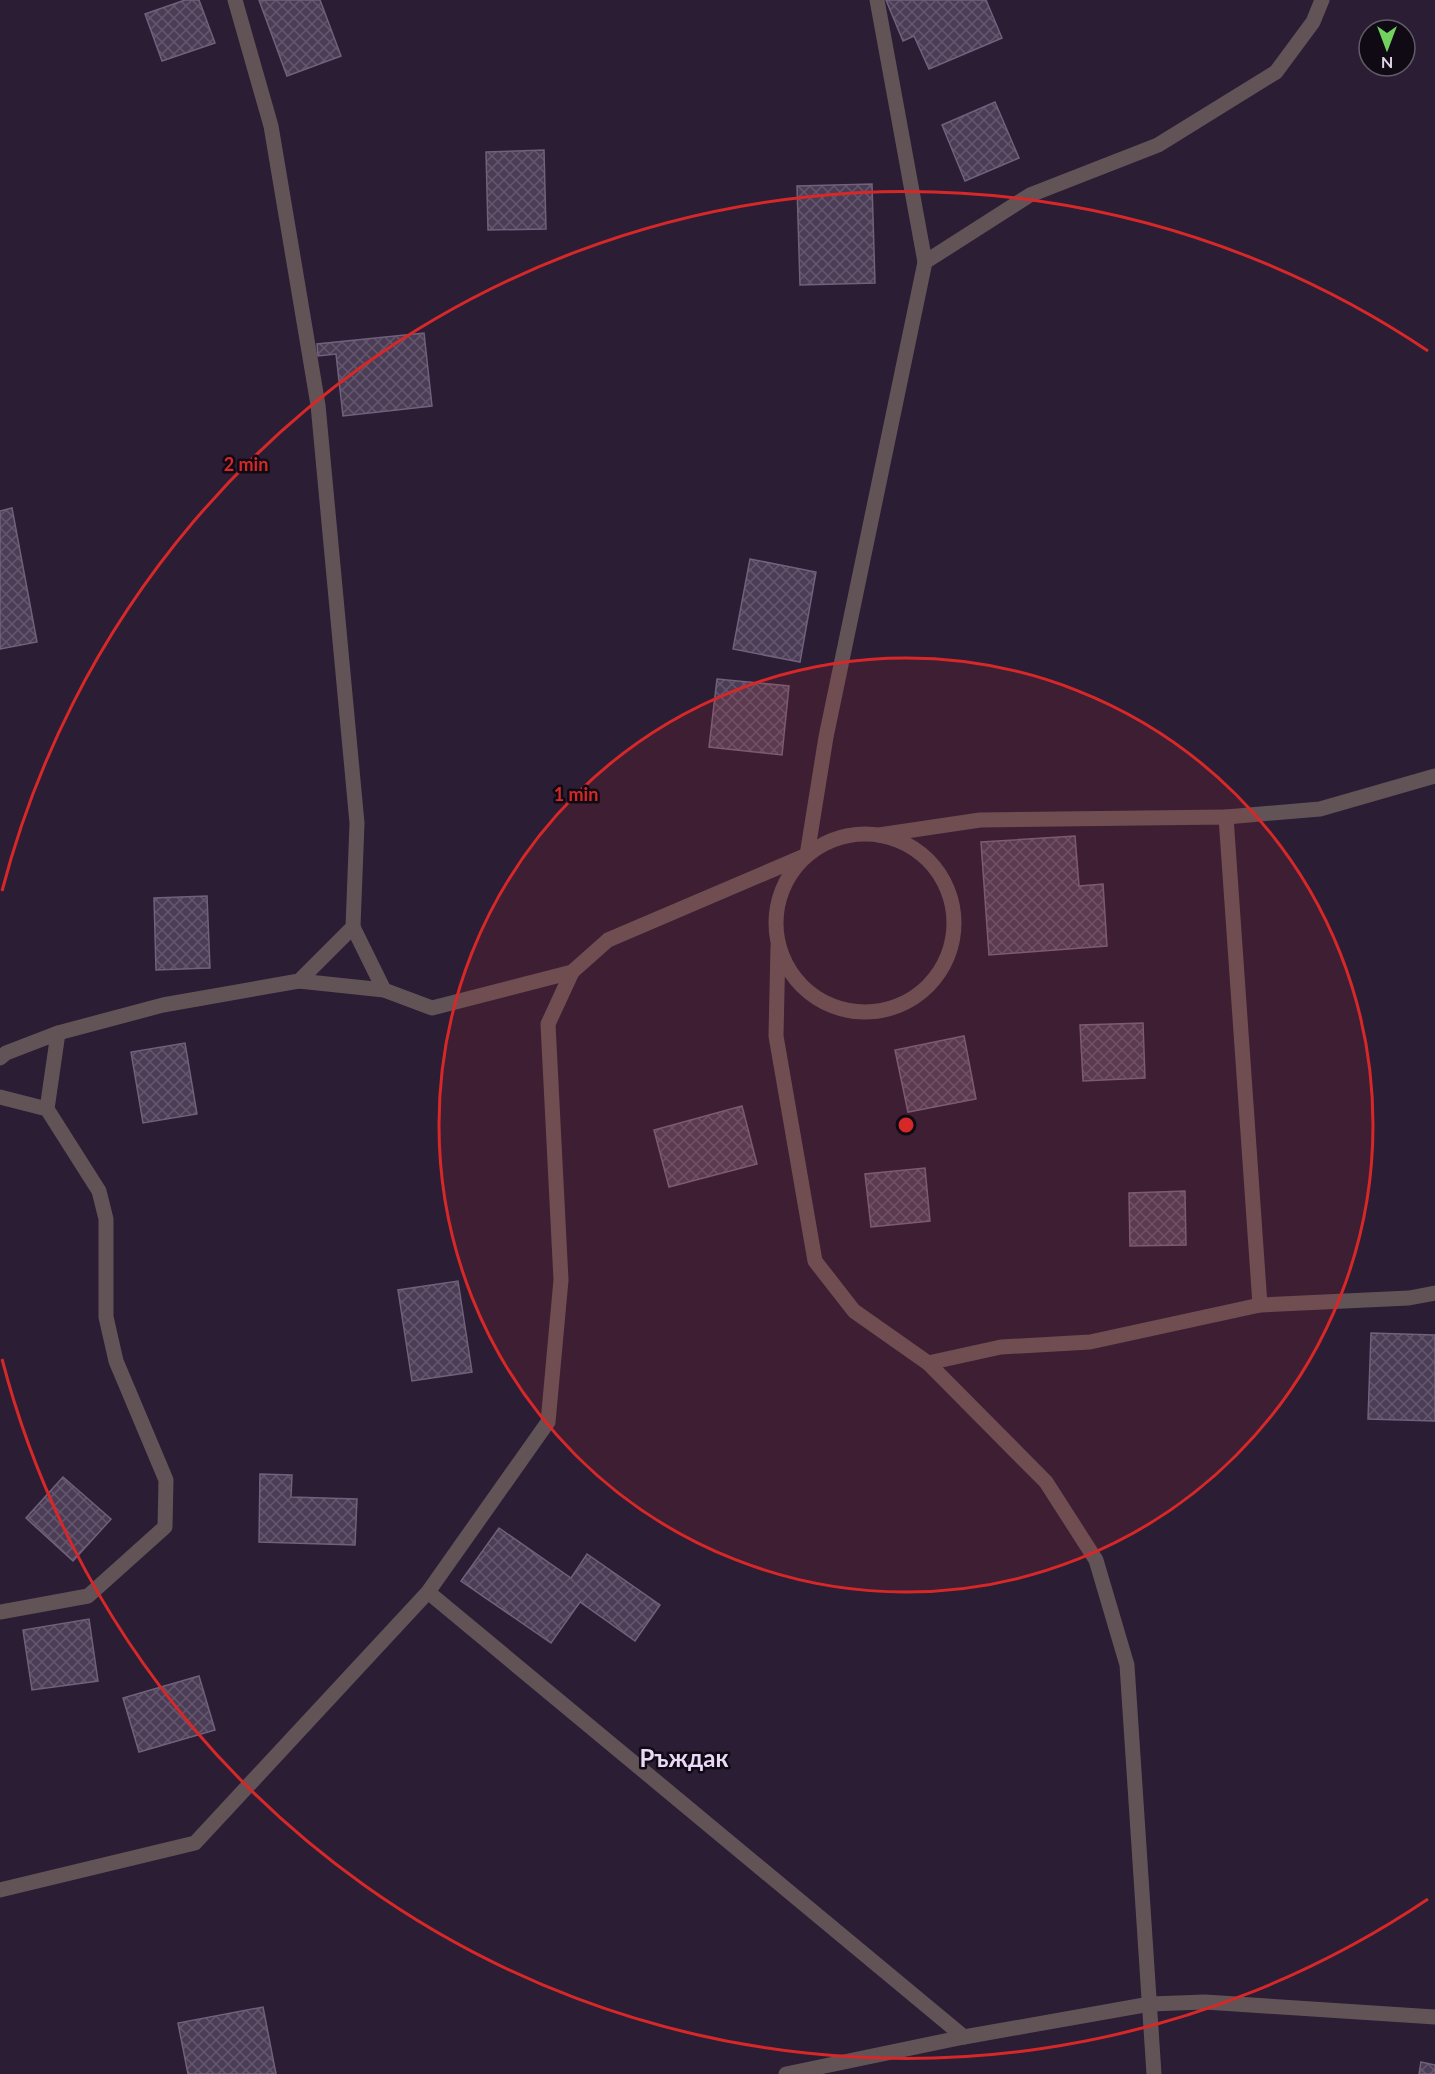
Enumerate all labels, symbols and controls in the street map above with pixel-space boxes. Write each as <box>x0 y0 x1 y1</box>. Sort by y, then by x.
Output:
north arrow <box>1357 18 1417 78</box>
text: N <box>1381 54 1393 73</box>
text: 2 min <box>224 453 268 475</box>
text: 1 min <box>554 783 598 805</box>
centre of rings <box>896 1115 916 1135</box>
district label: Ръждак <box>640 1743 728 1772</box>

